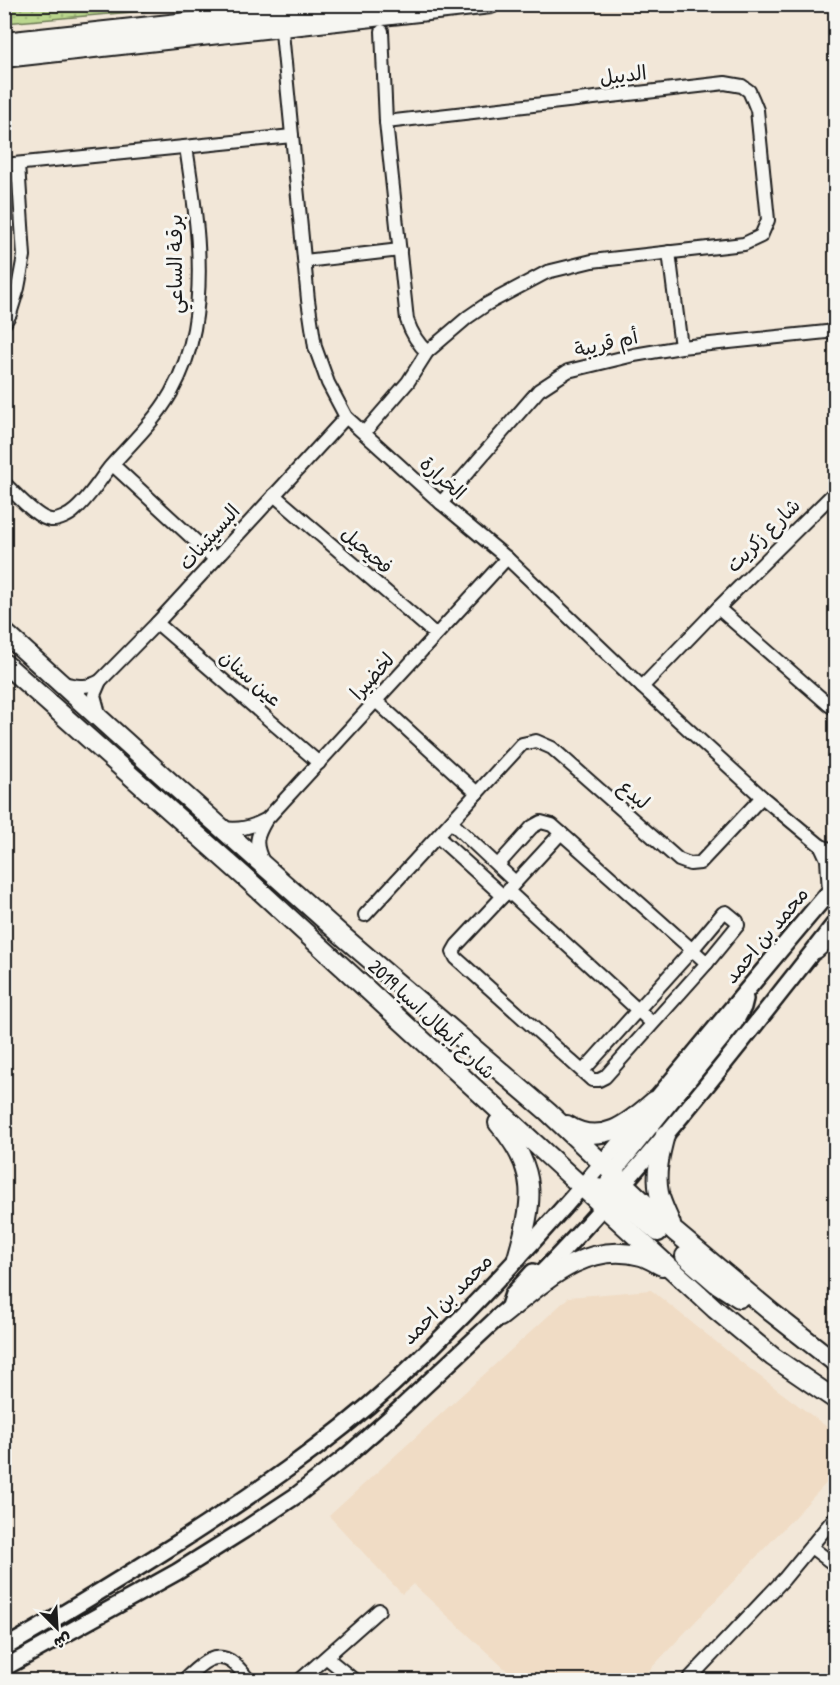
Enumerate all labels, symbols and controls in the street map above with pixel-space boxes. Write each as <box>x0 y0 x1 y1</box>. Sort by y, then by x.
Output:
street label: الديبل <box>598 58 648 91</box>
street label: برقـة الساعي <box>161 214 193 314</box>
street label: أم قريبة <box>571 322 641 365</box>
street label: الخرارة <box>414 450 472 506</box>
street label: شارع زكريت <box>720 492 806 578</box>
street label: البسيتينات <box>172 498 245 575</box>
street label: فحيحيل <box>336 520 399 580</box>
street label: عين سنان <box>214 643 288 712</box>
street label: لخضيرا <box>343 646 400 705</box>
street label: لبدع <box>612 772 656 816</box>
street label: محمد بن احمد <box>717 881 814 989</box>
street label: شارع أبطال اسيا 2019 <box>362 953 502 1085</box>
street label: محمد بن احمد <box>395 1247 498 1350</box>
north arrow <box>27 1598 87 1658</box>
text: ش <box>51 1628 76 1655</box>

